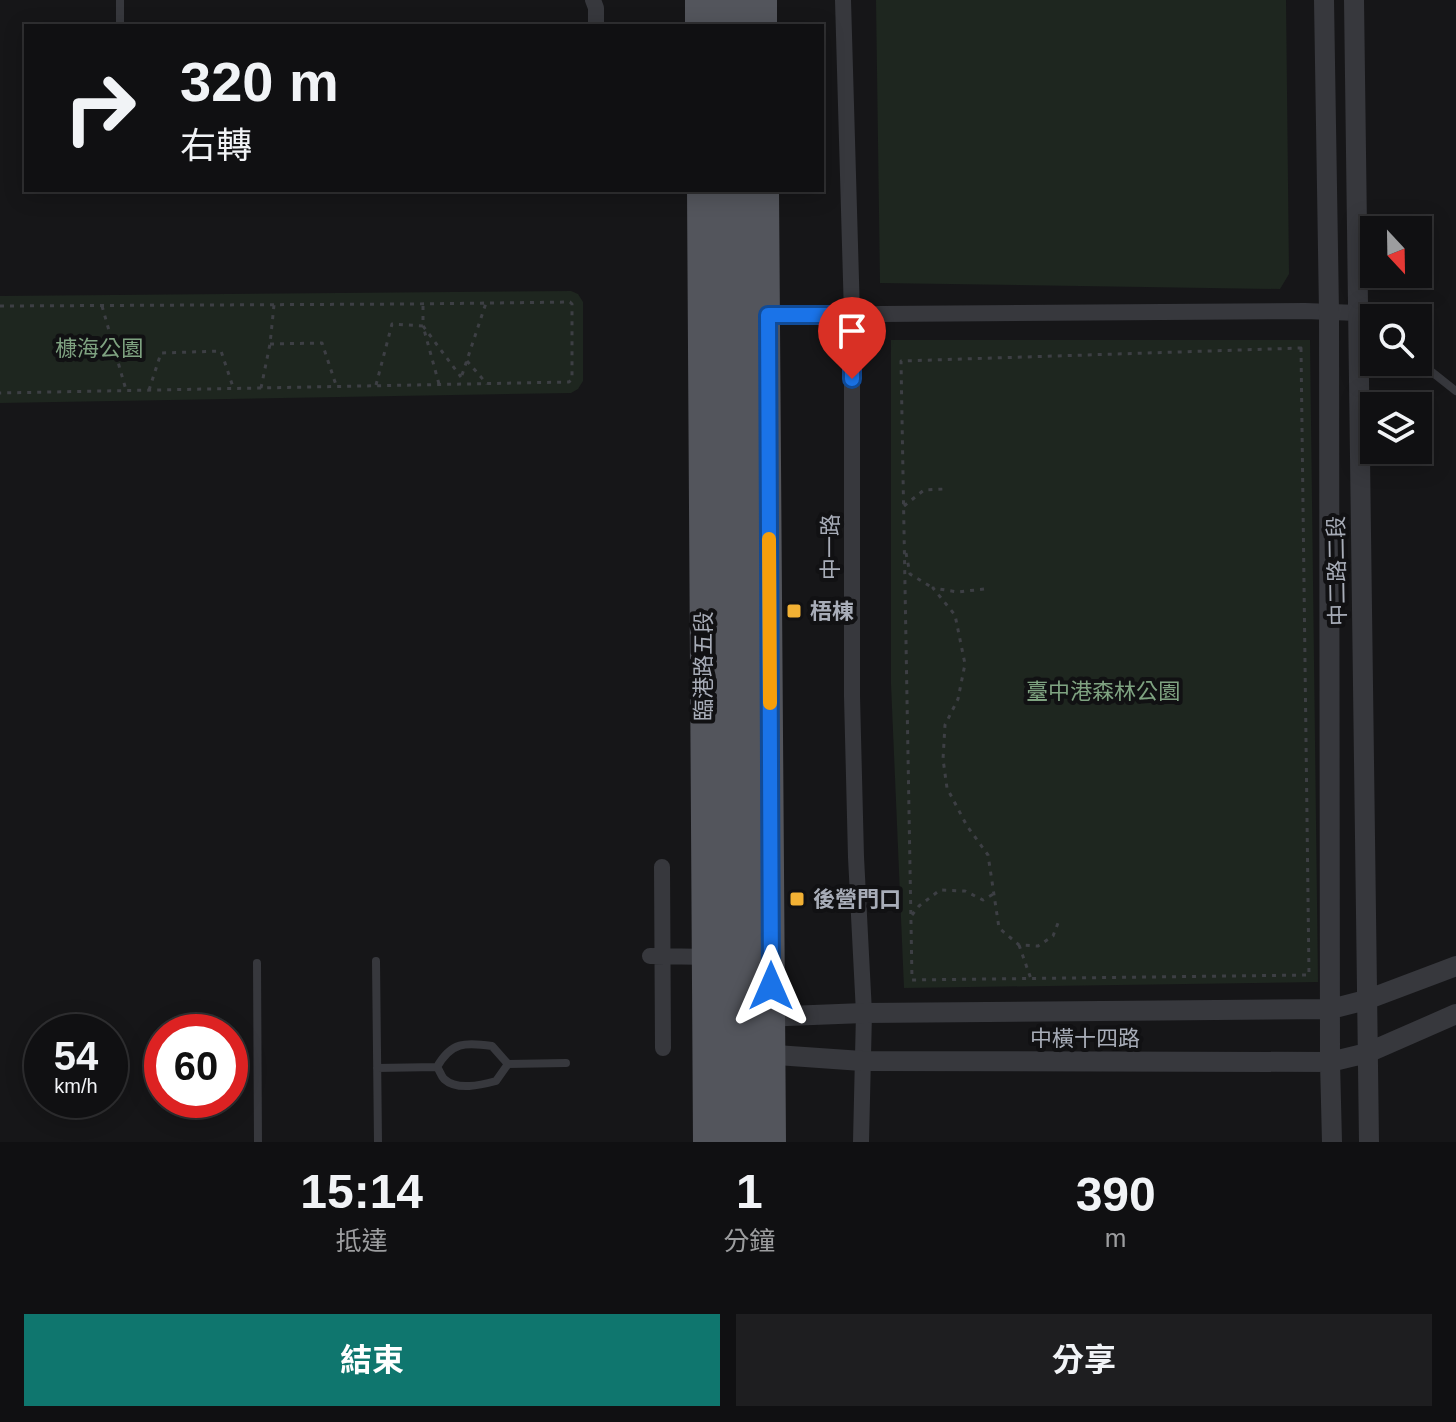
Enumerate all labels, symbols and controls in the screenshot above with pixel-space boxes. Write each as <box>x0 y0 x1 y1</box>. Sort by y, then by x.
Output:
text: 320 m <box>180 50 339 113</box>
icon: right <box>48 56 152 160</box>
text: 右轉 <box>180 125 252 166</box>
north arrow <box>1360 216 1432 288</box>
map controls <box>1360 216 1432 464</box>
pin <box>818 297 886 379</box>
button: search <box>1360 304 1432 376</box>
icon: arrive <box>830 309 874 353</box>
park label: 槺海公園 <box>55 336 143 361</box>
button: layers <box>1360 392 1432 464</box>
street label: 中一路 <box>818 514 843 580</box>
street label: 中二路二段 <box>1324 516 1350 626</box>
place label: 梧棟 <box>810 599 854 624</box>
marker: 梧棟 <box>785 602 803 620</box>
street label: 臨港路五段 <box>691 611 716 721</box>
park label: 臺中港森林公園 <box>1026 679 1180 704</box>
place label: 後營門口 <box>813 887 901 912</box>
marker: 後營門口 <box>788 890 806 908</box>
position arrow <box>729 944 813 1028</box>
speed limit sign: 60 <box>144 1014 248 1118</box>
street label: 中橫十四路 <box>1030 1026 1140 1051</box>
text: 54 <box>54 1034 98 1078</box>
text: km/h <box>54 1075 98 1097</box>
text: 15:14 <box>300 1165 423 1218</box>
text: 1 <box>736 1165 763 1218</box>
text: 390 <box>1076 1168 1156 1221</box>
text: m <box>1105 1223 1127 1253</box>
text: 抵達 <box>336 1226 388 1256</box>
text: 分鐘 <box>723 1226 775 1256</box>
button: 結束 <box>24 1314 720 1406</box>
button: 分享 <box>736 1314 1432 1406</box>

